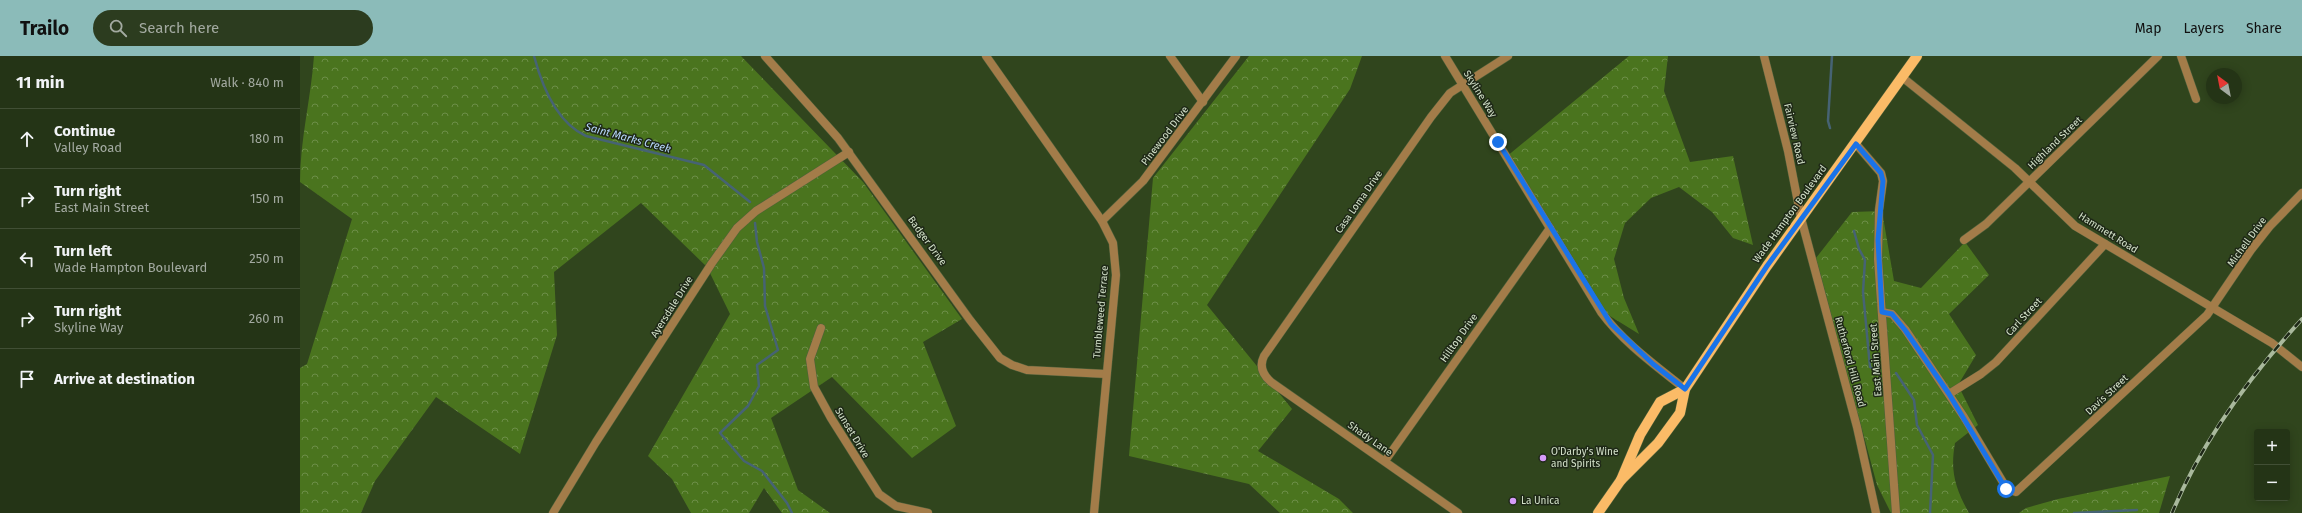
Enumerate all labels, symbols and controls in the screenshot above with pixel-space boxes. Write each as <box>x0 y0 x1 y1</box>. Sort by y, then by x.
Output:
search box <box>93 10 373 46</box>
text: Trailo <box>20 17 69 40</box>
icon: search <box>107 17 129 39</box>
text: Search here <box>139 19 219 37</box>
text: Map <box>2135 20 2161 37</box>
text: Layers <box>2183 20 2224 37</box>
text: Share <box>2246 20 2282 37</box>
street label: Skyline Way <box>1461 68 1499 120</box>
north arrow <box>2206 68 2242 104</box>
text: 11 min <box>16 72 64 93</box>
text: Walk · 840 m <box>210 75 284 90</box>
street label: Fairview Road <box>1781 102 1807 166</box>
street label: Pinewood Drive <box>1139 104 1191 168</box>
street label: Highland Street <box>2025 114 2085 172</box>
water label: Saint Marks Creek <box>583 120 672 156</box>
text: Continue <box>54 122 115 140</box>
icon: ahead <box>16 128 38 150</box>
text: 180 m <box>249 131 284 146</box>
route end <box>1489 133 1507 151</box>
text: Valley Road <box>54 140 122 155</box>
street label: Wade Hampton Boulevard <box>1751 163 1829 265</box>
street label: Casa Loma Drive <box>1333 168 1385 236</box>
text: Turn right <box>54 182 121 200</box>
icon: right <box>16 188 38 210</box>
text: 150 m <box>250 191 284 206</box>
text: East Main Street <box>54 200 149 215</box>
street label: Hammett Road <box>2076 210 2140 256</box>
street label: Badger Drive <box>905 214 949 268</box>
street label: Michell Drive <box>2225 215 2269 269</box>
text: Turn left <box>54 242 112 260</box>
icon: left <box>16 248 38 270</box>
text: 250 m <box>249 251 284 266</box>
text: Wade Hampton Boulevard <box>54 260 207 275</box>
street label: Tumbleweed Terrace <box>1091 265 1111 359</box>
street label: Ayersdale Drive <box>648 274 696 340</box>
street label: Carl Street <box>2003 295 2045 338</box>
text: Turn right <box>54 302 121 320</box>
icon: right <box>16 308 38 330</box>
text: 260 m <box>249 311 284 326</box>
street label: Hilltop Drive <box>1438 311 1480 365</box>
street label: Rutherford Hill Road <box>1832 315 1868 409</box>
text: Skyline Way <box>54 320 123 335</box>
street label: East Main Street <box>1867 323 1885 397</box>
icon: arrive <box>16 368 38 390</box>
text: Arrive at destination <box>54 370 195 388</box>
street label: Davis Street <box>2083 372 2131 418</box>
street label: Sunset Drive <box>832 405 872 461</box>
street label: Shady Lane <box>1345 419 1395 459</box>
map controls <box>2254 429 2290 501</box>
button: + <box>2254 429 2290 465</box>
place label: O'Darby's Wine and Spirits <box>1551 446 1618 470</box>
marker: O'Darby's Wine and Spirits <box>1538 453 1548 463</box>
button: − <box>2254 465 2290 501</box>
route start <box>1997 480 2015 498</box>
place label: La Unica <box>1521 495 1559 507</box>
marker: La Unica <box>1508 496 1518 506</box>

